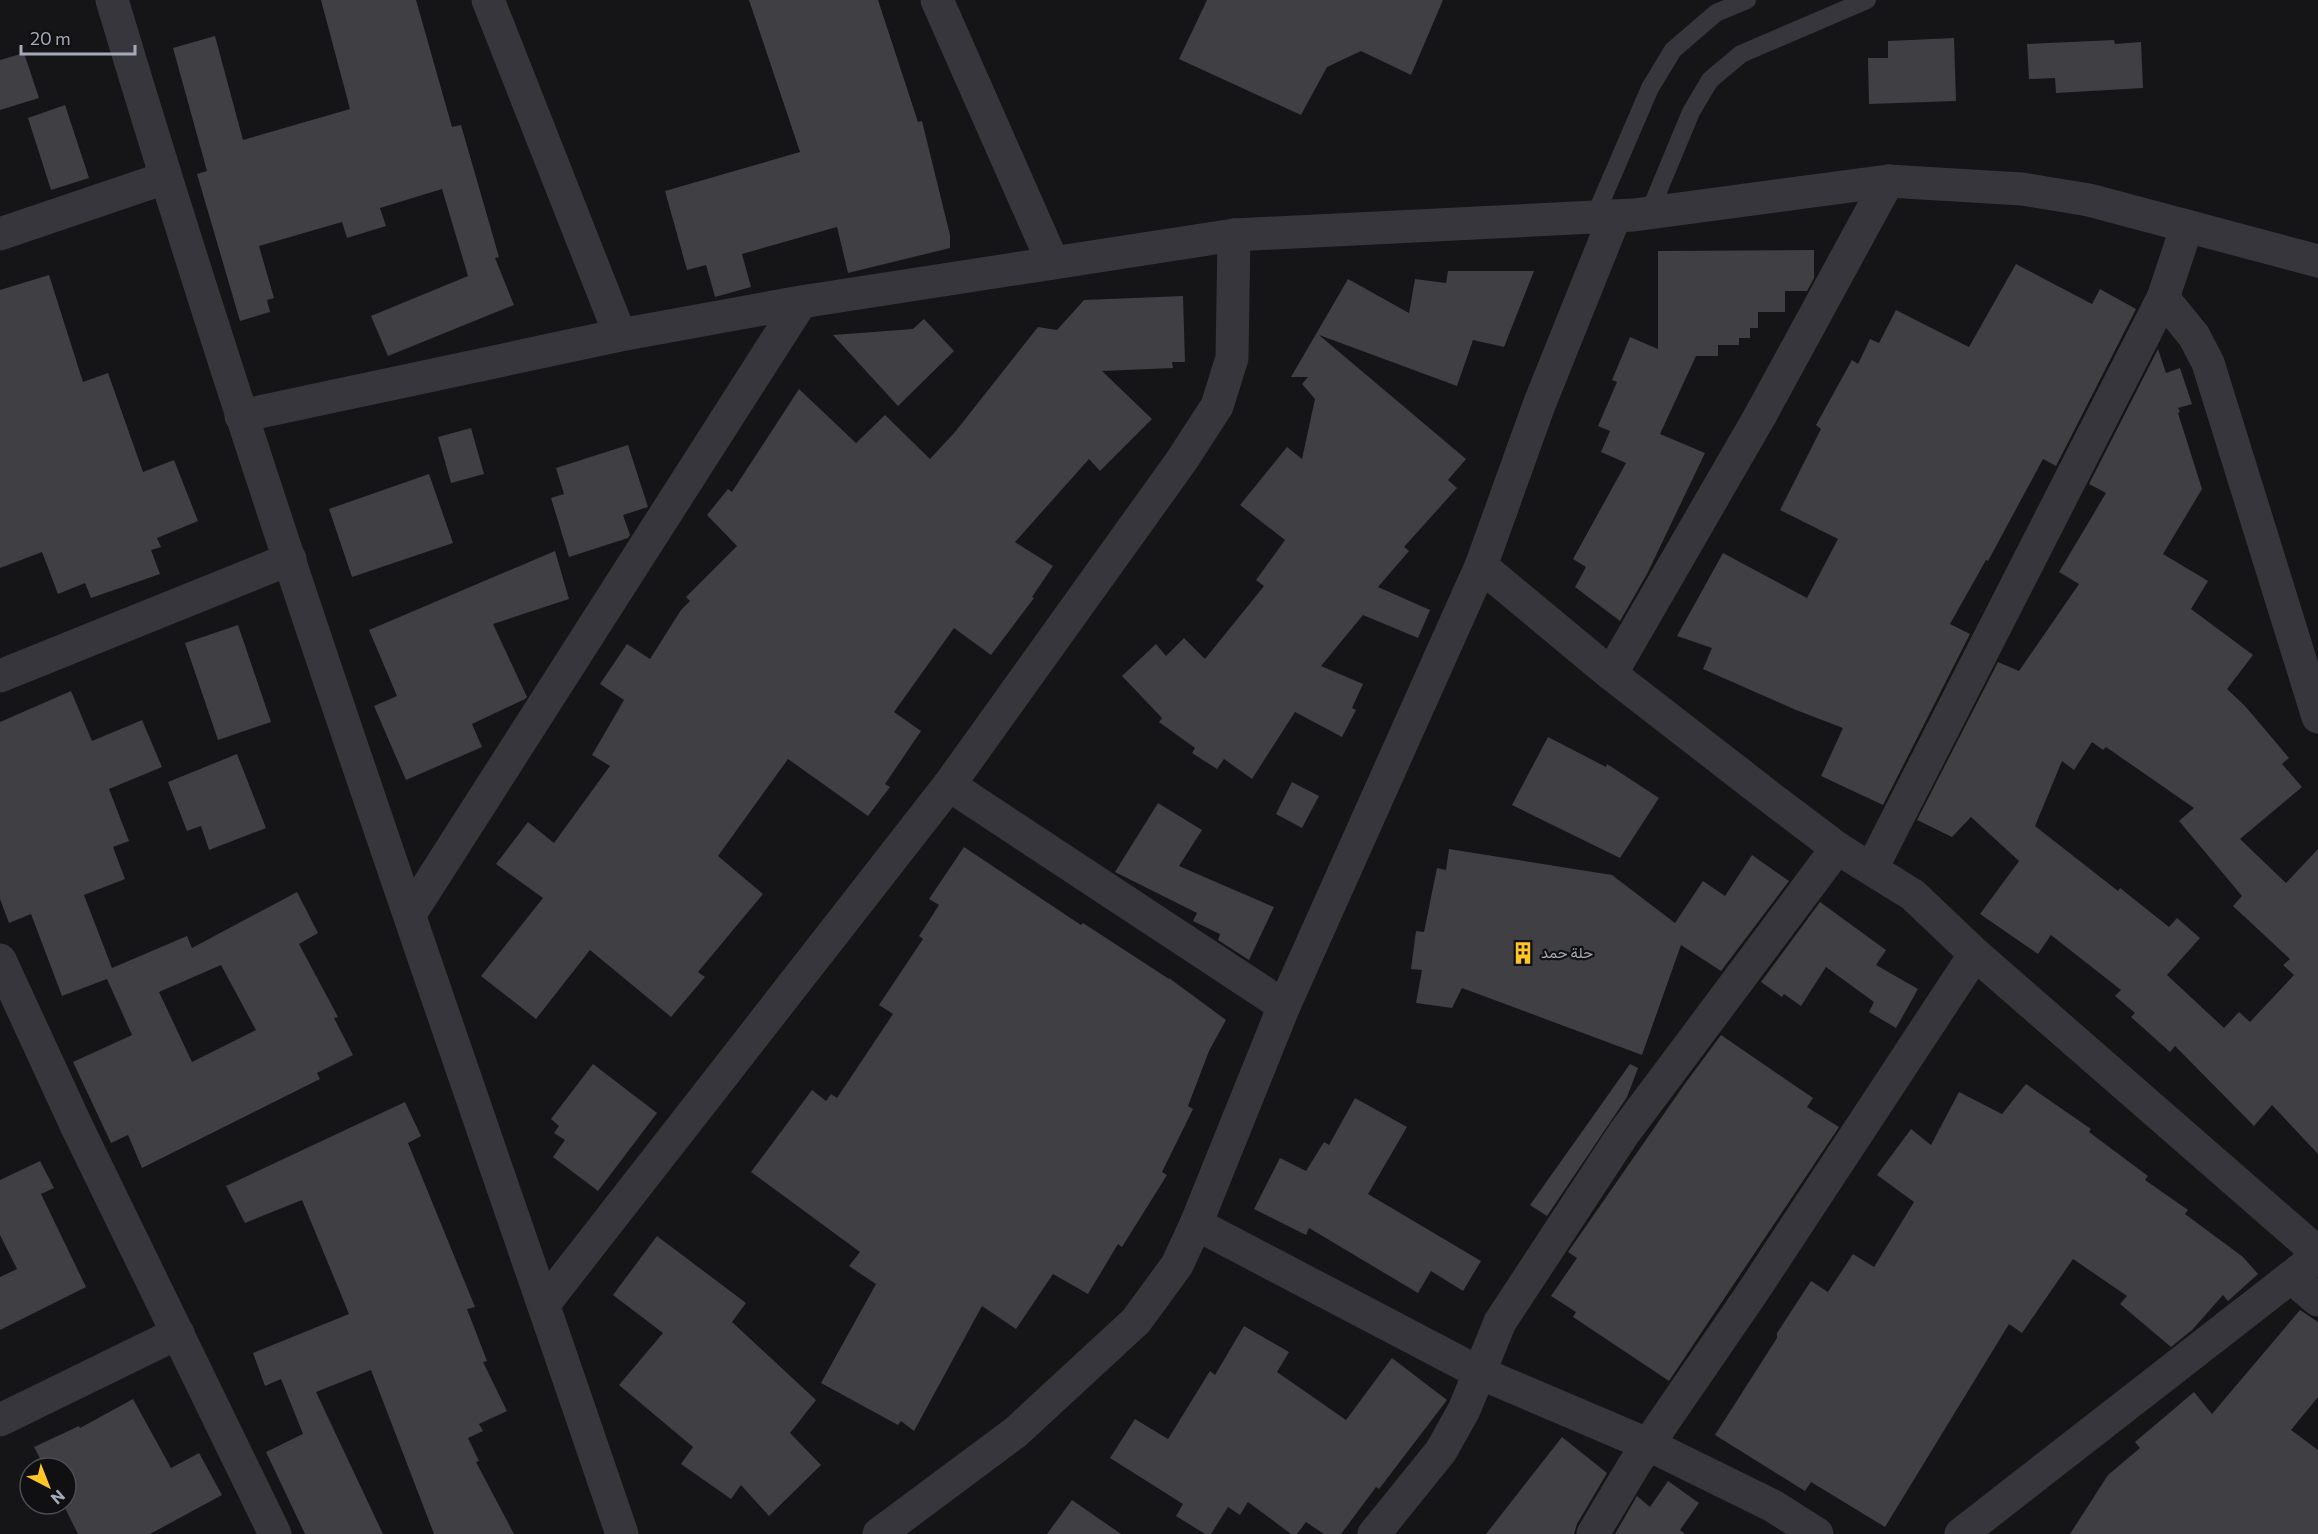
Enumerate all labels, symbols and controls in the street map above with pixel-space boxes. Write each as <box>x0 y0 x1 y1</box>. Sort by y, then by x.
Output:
scale bar <box>21 18 135 56</box>
text: 20 m <box>30 27 71 49</box>
building icon: حلة حمد <box>1510 940 1536 966</box>
place label: حلة حمد <box>1541 943 1593 961</box>
north arrow <box>18 1456 78 1516</box>
text: N <box>48 1486 69 1509</box>

